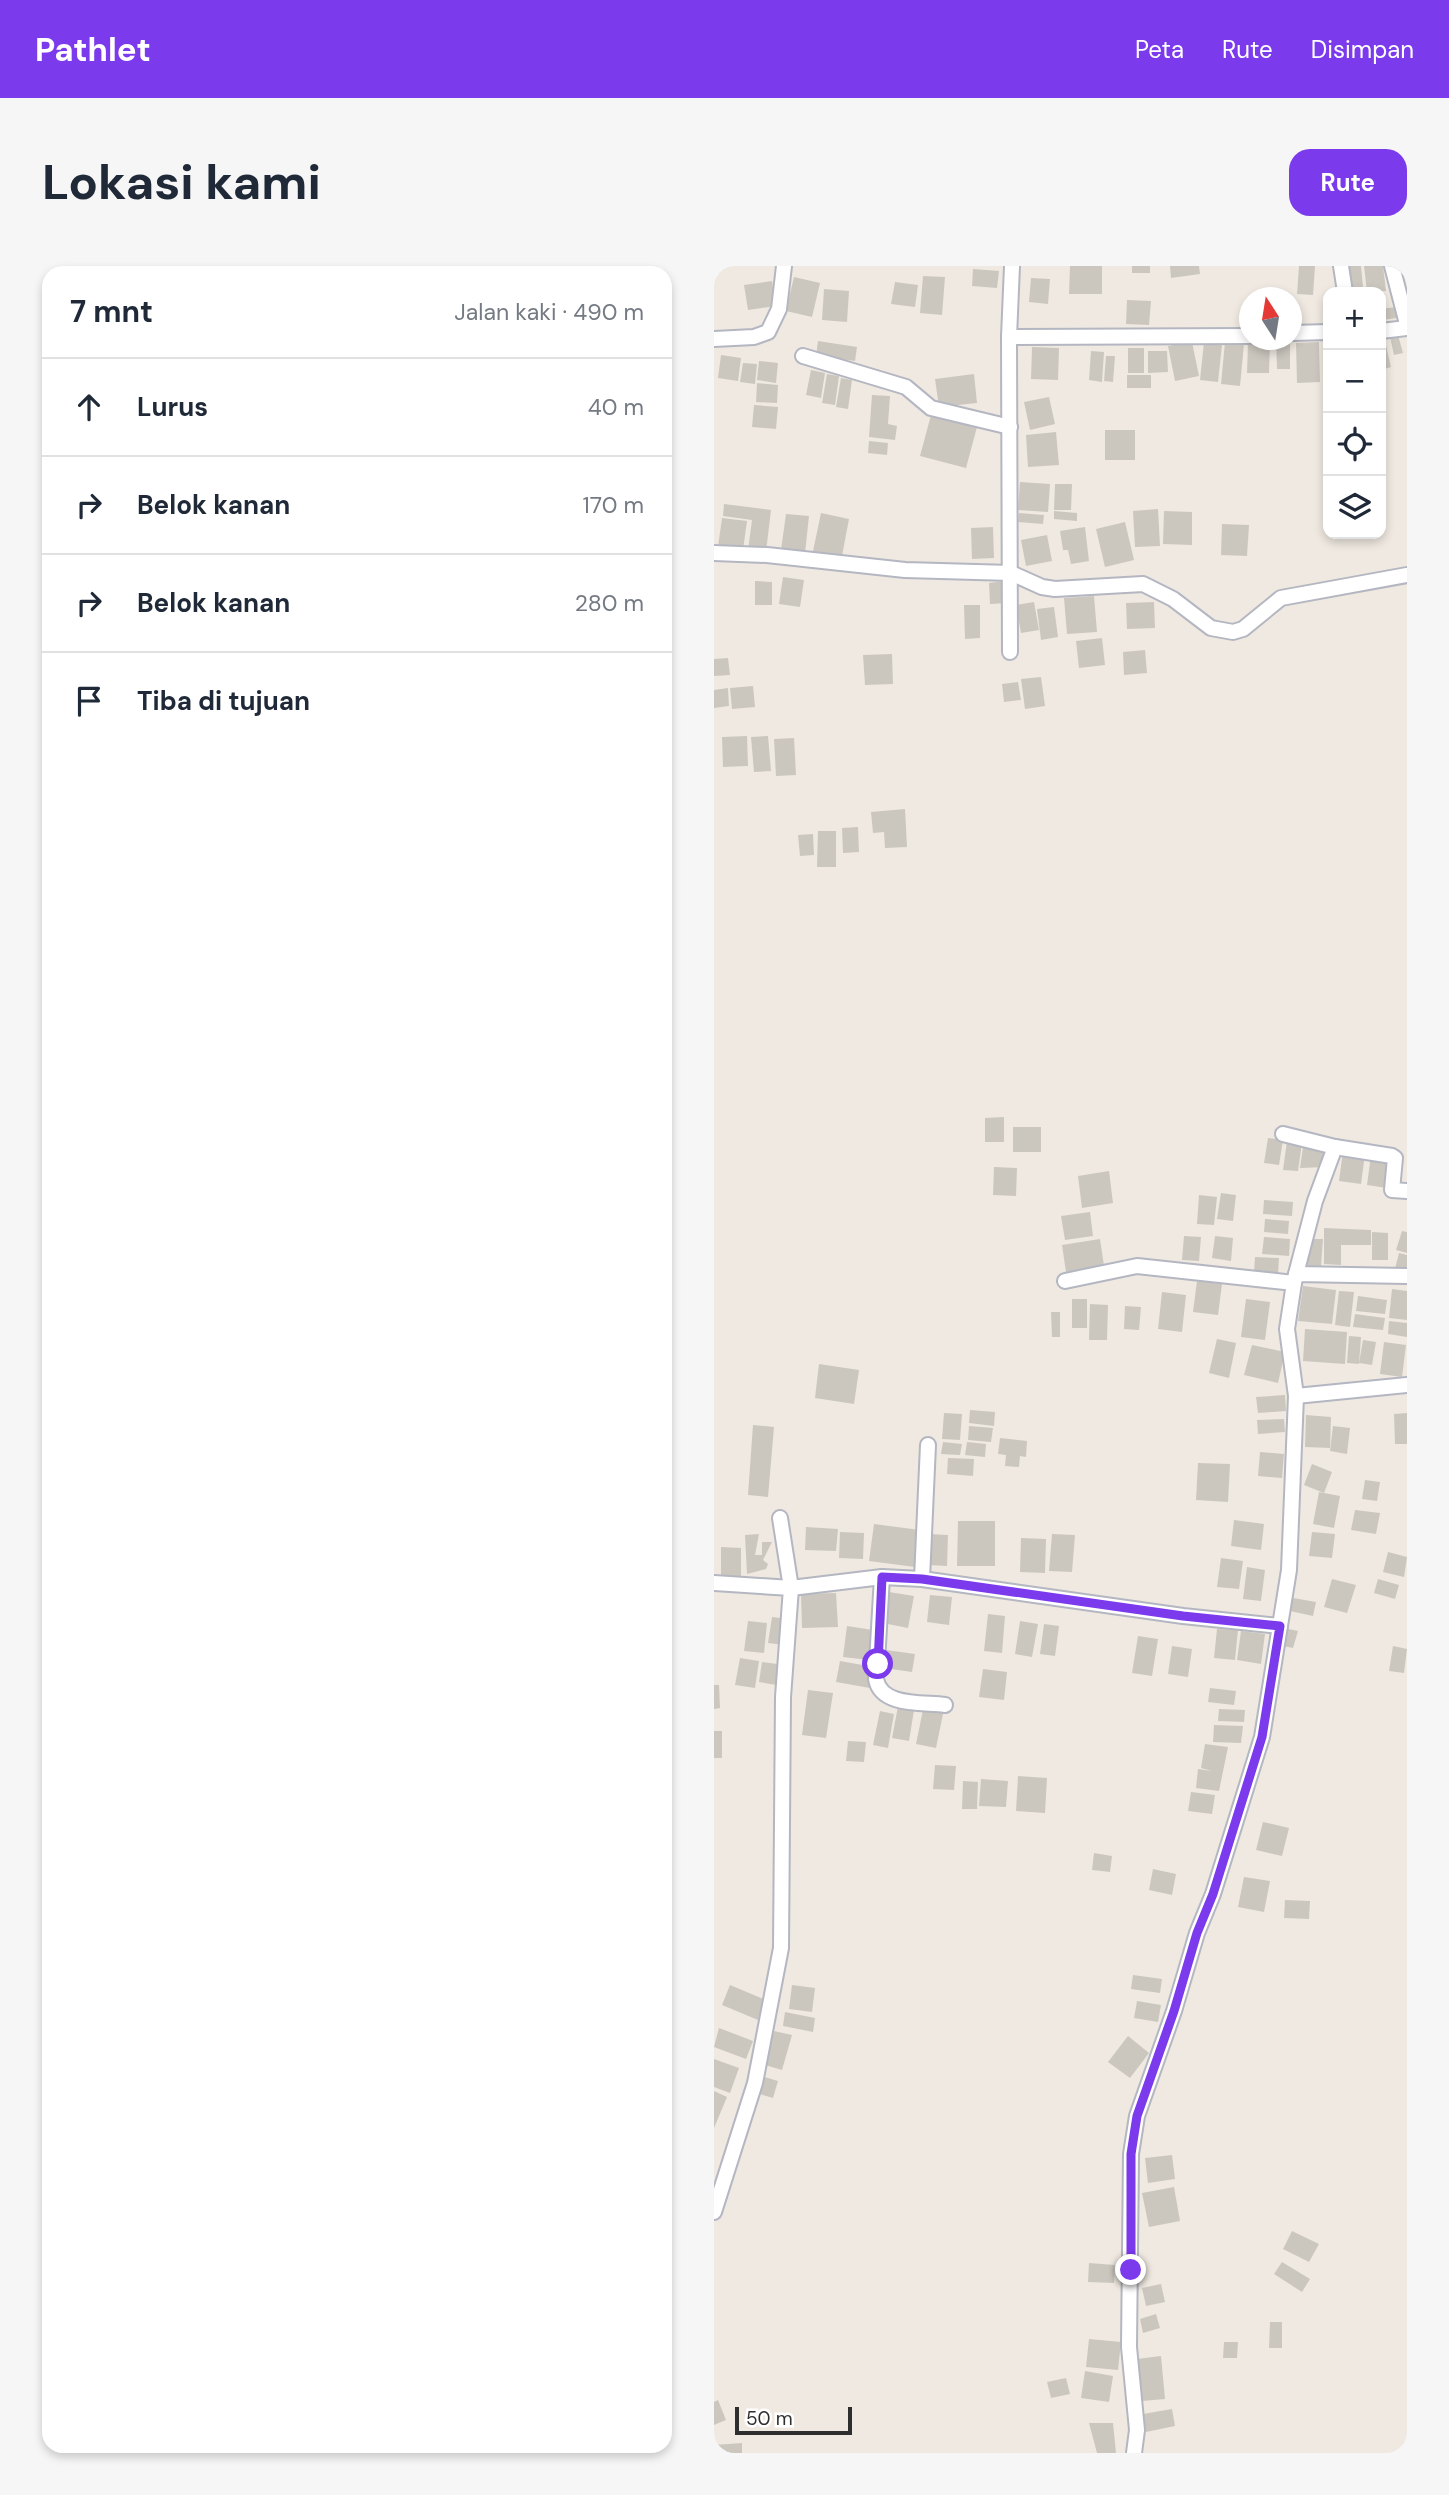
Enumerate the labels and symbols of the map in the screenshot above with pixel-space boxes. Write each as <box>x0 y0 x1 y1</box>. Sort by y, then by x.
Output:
north arrow <box>1239 287 1302 350</box>
route start <box>862 1648 893 1679</box>
route end <box>1115 2254 1146 2285</box>
scale bar <box>735 2404 852 2436</box>

